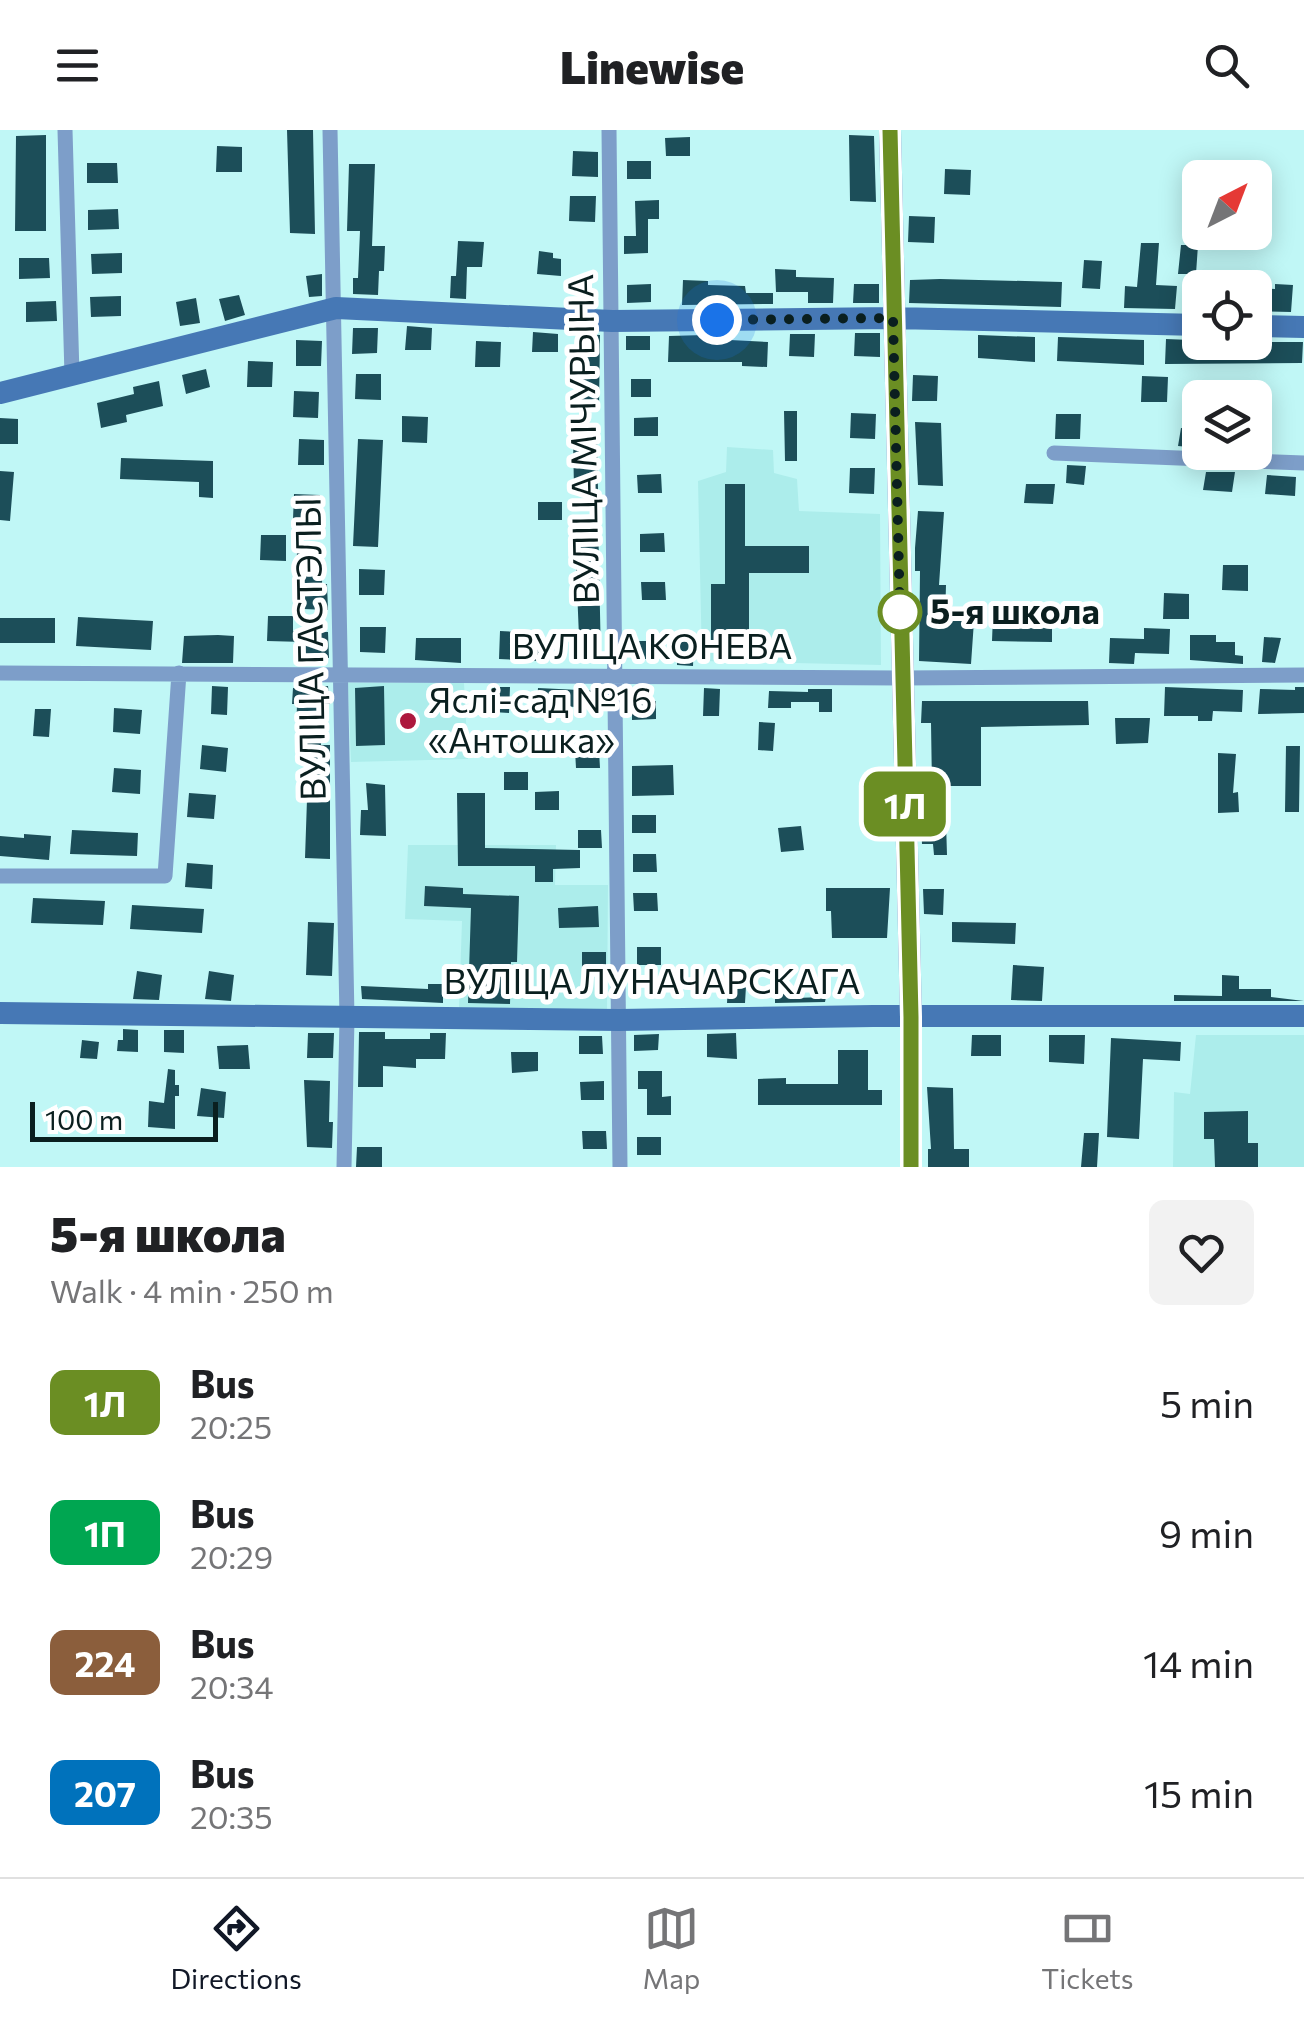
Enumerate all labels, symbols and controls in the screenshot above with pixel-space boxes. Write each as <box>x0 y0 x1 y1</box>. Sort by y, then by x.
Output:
icon: menu <box>50 38 105 93</box>
text: Linewise <box>560 38 744 93</box>
icon: search <box>1199 38 1254 93</box>
north arrow <box>1182 160 1272 250</box>
map controls <box>1182 160 1272 470</box>
button: locate <box>1182 270 1272 360</box>
street label: ВУЛІЦА МІЧУРЫНА <box>557 274 606 605</box>
your location <box>692 295 742 345</box>
button: layers <box>1182 380 1272 470</box>
street label: ВУЛІЦА ГАСТЭЛЫ <box>284 497 333 801</box>
place label: 5-я школа <box>930 588 1100 631</box>
marker: 5-я школа <box>879 591 921 633</box>
street label: ВУЛІЦА КОНЕВА <box>512 623 792 666</box>
place label: Яслі-сад №16 «Антошка» <box>428 677 653 760</box>
marker: Яслі-сад №16 «Антошка» <box>397 710 419 732</box>
line badge: 1Л <box>860 772 950 836</box>
text: 1Л <box>884 783 926 826</box>
street label: ВУЛІЦА ЛУНАЧАРСКАГА <box>444 958 860 1001</box>
scale bar <box>30 1097 218 1141</box>
text: 100 m <box>45 1102 123 1136</box>
button: heart <box>1149 1200 1254 1305</box>
text: 5-я школа <box>50 1203 286 1262</box>
text: Walk · 4 min · 250 m <box>50 1270 334 1310</box>
text: Bus <box>190 1359 255 1406</box>
text: 5 min <box>1160 1379 1254 1426</box>
text: 1Л <box>84 1381 126 1424</box>
text: 20:25 <box>190 1406 272 1446</box>
text: Bus <box>190 1489 255 1536</box>
text: 9 min <box>1159 1509 1254 1556</box>
text: 1П <box>84 1511 126 1554</box>
text: 20:29 <box>190 1536 273 1576</box>
text: Bus <box>190 1619 255 1666</box>
text: 14 min <box>1143 1639 1254 1686</box>
text: 224 <box>75 1641 135 1684</box>
text: 20:34 <box>190 1666 274 1706</box>
text: Bus <box>190 1749 255 1796</box>
text: 15 min <box>1144 1769 1254 1816</box>
text: 207 <box>74 1771 136 1814</box>
text: 20:35 <box>190 1796 273 1836</box>
tab: Directions <box>170 1901 302 1995</box>
tab: Map <box>643 1901 700 1995</box>
tab: Tickets <box>1041 1901 1134 1995</box>

